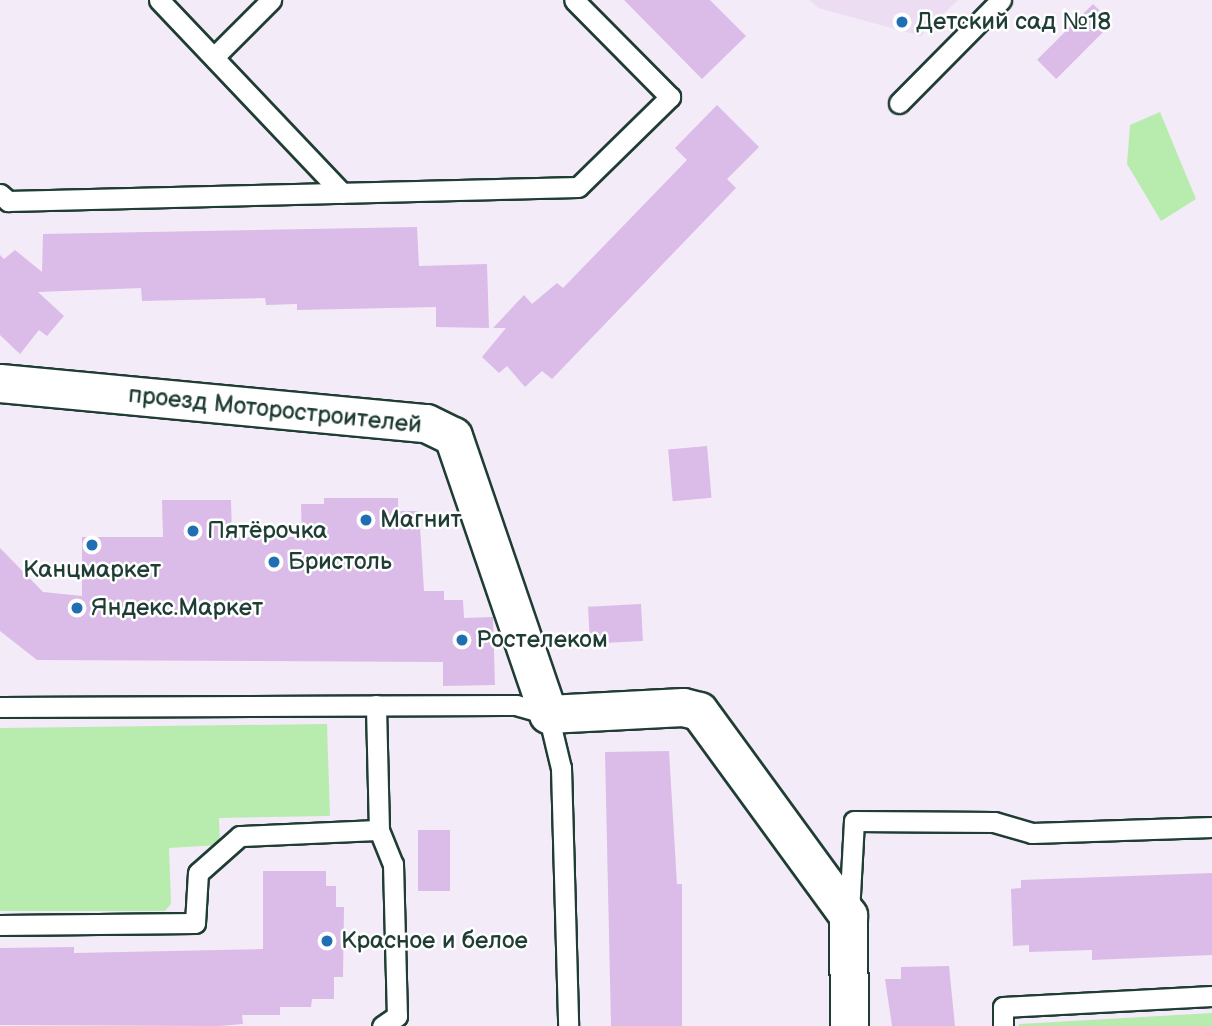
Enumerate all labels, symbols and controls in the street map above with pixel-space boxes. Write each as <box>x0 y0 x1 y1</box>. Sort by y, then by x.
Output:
place label: Детский сад №18 <box>916 8 1111 36</box>
marker: Детский сад №18 <box>894 14 910 30</box>
street label: проезд Моторостроителей <box>127 380 423 440</box>
place label: Магнит <box>380 506 462 534</box>
marker: Магнит <box>358 512 374 528</box>
place label: Пятёрочка <box>207 517 327 545</box>
marker: Пятёрочка <box>185 523 201 539</box>
marker: Канцмаркет <box>84 537 100 553</box>
place label: Бристоль <box>288 548 392 576</box>
marker: Бристоль <box>266 554 282 570</box>
place label: Канцмаркет <box>23 556 161 584</box>
place label: Яндекс.Маркет <box>91 594 263 622</box>
marker: Яндекс.Маркет <box>69 600 85 616</box>
place label: Ростелеком <box>476 626 608 654</box>
marker: Ростелеком <box>454 632 470 648</box>
place label: Красное и белое <box>341 927 528 955</box>
marker: Красное и белое <box>319 933 335 949</box>

